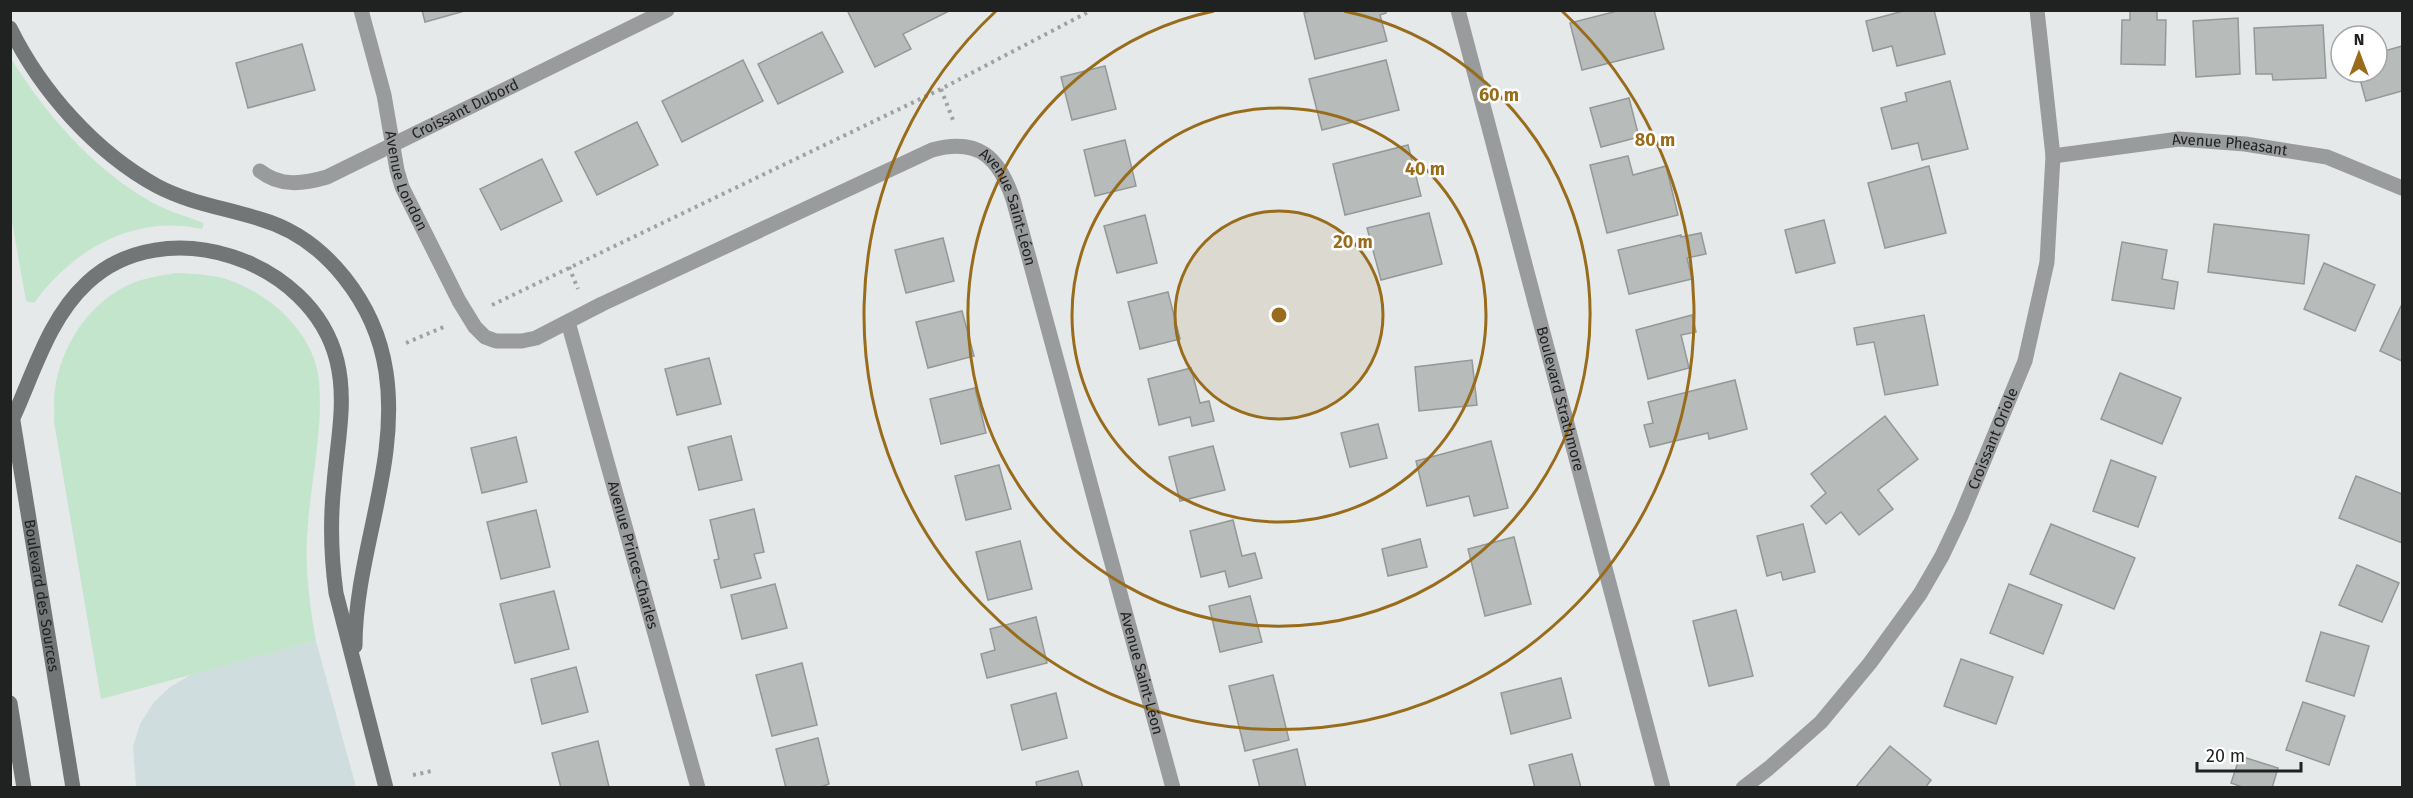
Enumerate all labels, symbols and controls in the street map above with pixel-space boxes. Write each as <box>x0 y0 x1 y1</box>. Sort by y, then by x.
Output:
north arrow <box>2329 24 2389 84</box>
text: N <box>2354 30 2364 49</box>
street label: Croissant Dubord <box>409 75 522 143</box>
text: 60 m <box>1479 84 1519 106</box>
street label: Avenue London <box>381 129 431 234</box>
text: 80 m <box>1635 129 1675 151</box>
street label: Avenue Pheasant <box>2171 130 2289 160</box>
street label: Avenue Saint-Léon <box>976 144 1040 268</box>
text: 40 m <box>1405 158 1445 180</box>
text: 20 m <box>1333 231 1373 253</box>
centre of rings <box>1269 305 1289 325</box>
street label: Boulevard Strathmore <box>1533 324 1588 473</box>
street label: Croissant Oriole <box>1964 385 2022 492</box>
street label: Avenue Prince-Charles <box>604 479 662 631</box>
street label: Boulevard des Sources <box>20 518 63 673</box>
street label: Avenue Saint-Léon <box>1116 609 1167 737</box>
scale bar <box>2197 735 2300 773</box>
text: 20 m <box>2206 745 2245 767</box>

